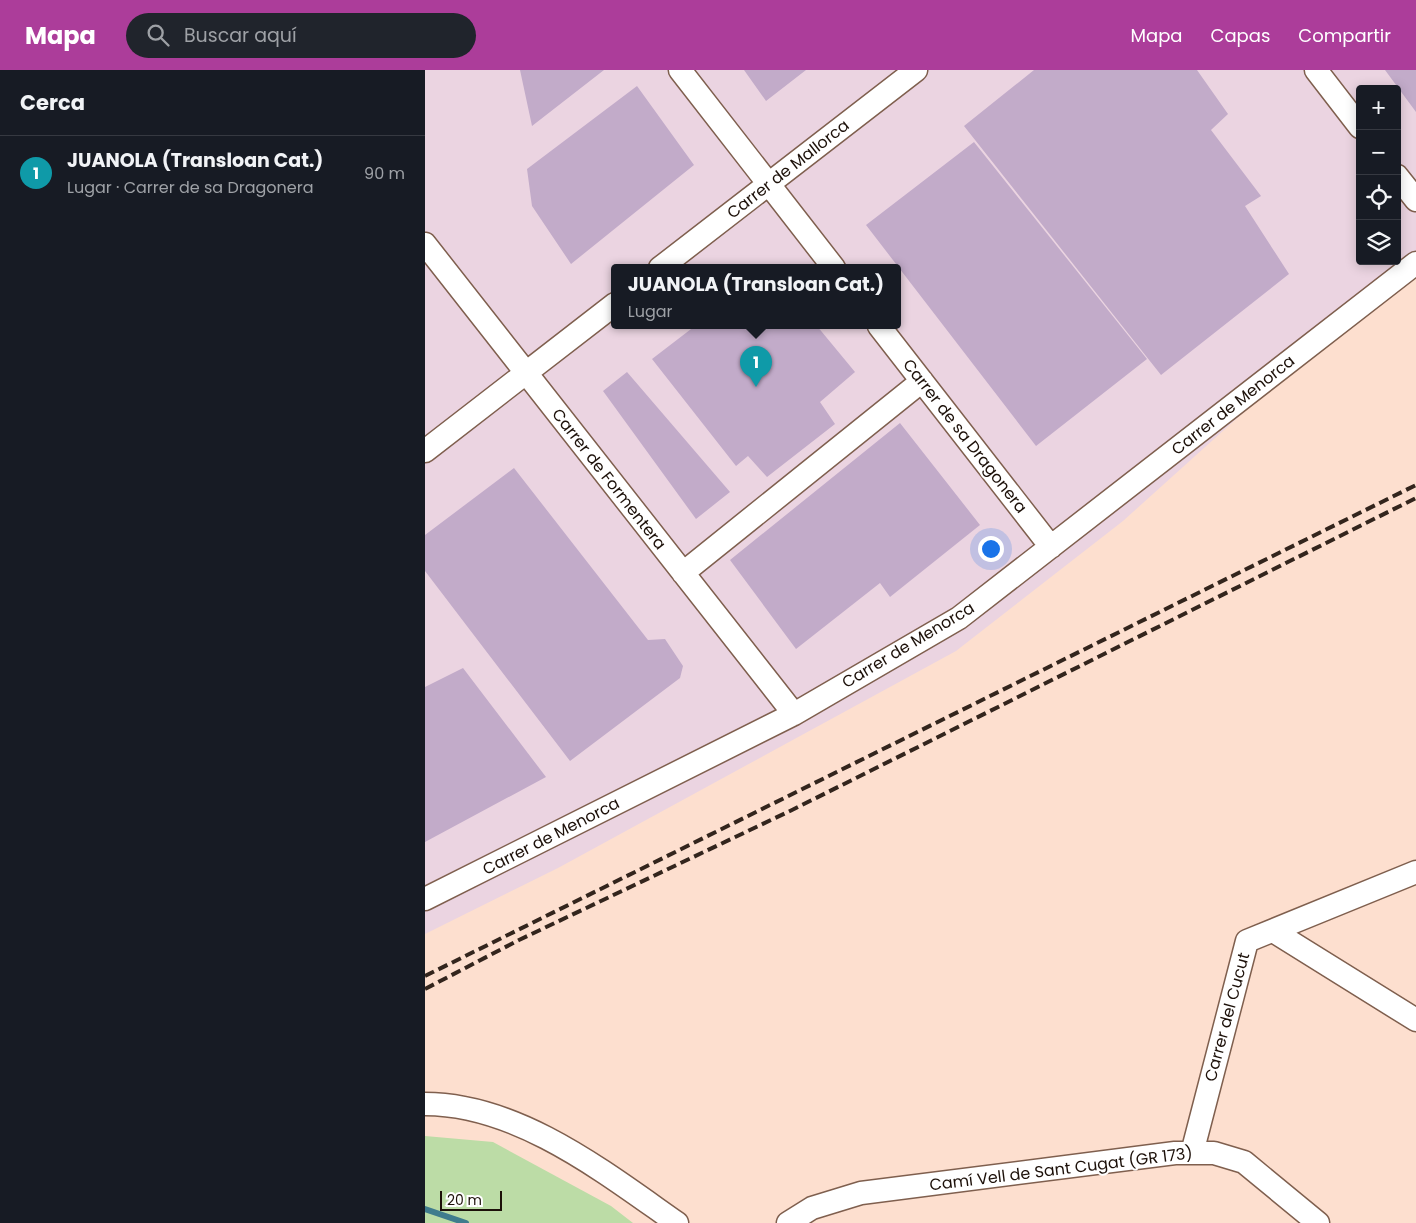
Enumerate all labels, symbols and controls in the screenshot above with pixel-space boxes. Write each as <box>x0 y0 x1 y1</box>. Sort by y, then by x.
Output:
search box <box>126 13 476 58</box>
text: Mapa <box>25 19 96 52</box>
icon: search <box>144 21 172 49</box>
text: Buscar aquí <box>184 22 297 49</box>
text: Mapa <box>1130 23 1183 48</box>
text: Capas <box>1211 23 1270 48</box>
text: Compartir <box>1298 23 1391 48</box>
map controls <box>1356 85 1401 265</box>
button: + <box>1356 85 1401 130</box>
text: Cerca <box>20 88 85 117</box>
street label: Carrer de Mallorca <box>722 114 854 224</box>
button: − <box>1356 130 1401 175</box>
text: JUANOLA (Transloan Cat.) <box>67 147 323 174</box>
text: 1 <box>33 162 39 185</box>
text: 90 m <box>364 162 405 185</box>
button: locate <box>1356 175 1401 220</box>
text: Lugar · Carrer de sa Dragonera <box>67 176 314 199</box>
button: layers <box>1356 220 1401 265</box>
popup <box>611 264 901 329</box>
text: JUANOLA (Transloan Cat.) <box>628 271 884 298</box>
text: Lugar <box>628 300 673 323</box>
pin: 1 <box>740 346 772 387</box>
street label: Carrer de Menorca <box>1166 349 1300 461</box>
street label: Carrer de sa Dragonera <box>898 354 1032 518</box>
street label: Carrer de Formentera <box>546 403 672 555</box>
your location <box>978 536 1004 562</box>
street label: Carrer de Menorca <box>837 596 979 694</box>
street label: Carrer de Menorca <box>479 791 623 881</box>
street label: Carrer del Cucut <box>1199 950 1255 1084</box>
street label: Camí Vell de Sant Cugat (GR 173) <box>928 1141 1194 1197</box>
scale bar <box>440 1188 503 1211</box>
text: 20 m <box>447 1190 482 1210</box>

